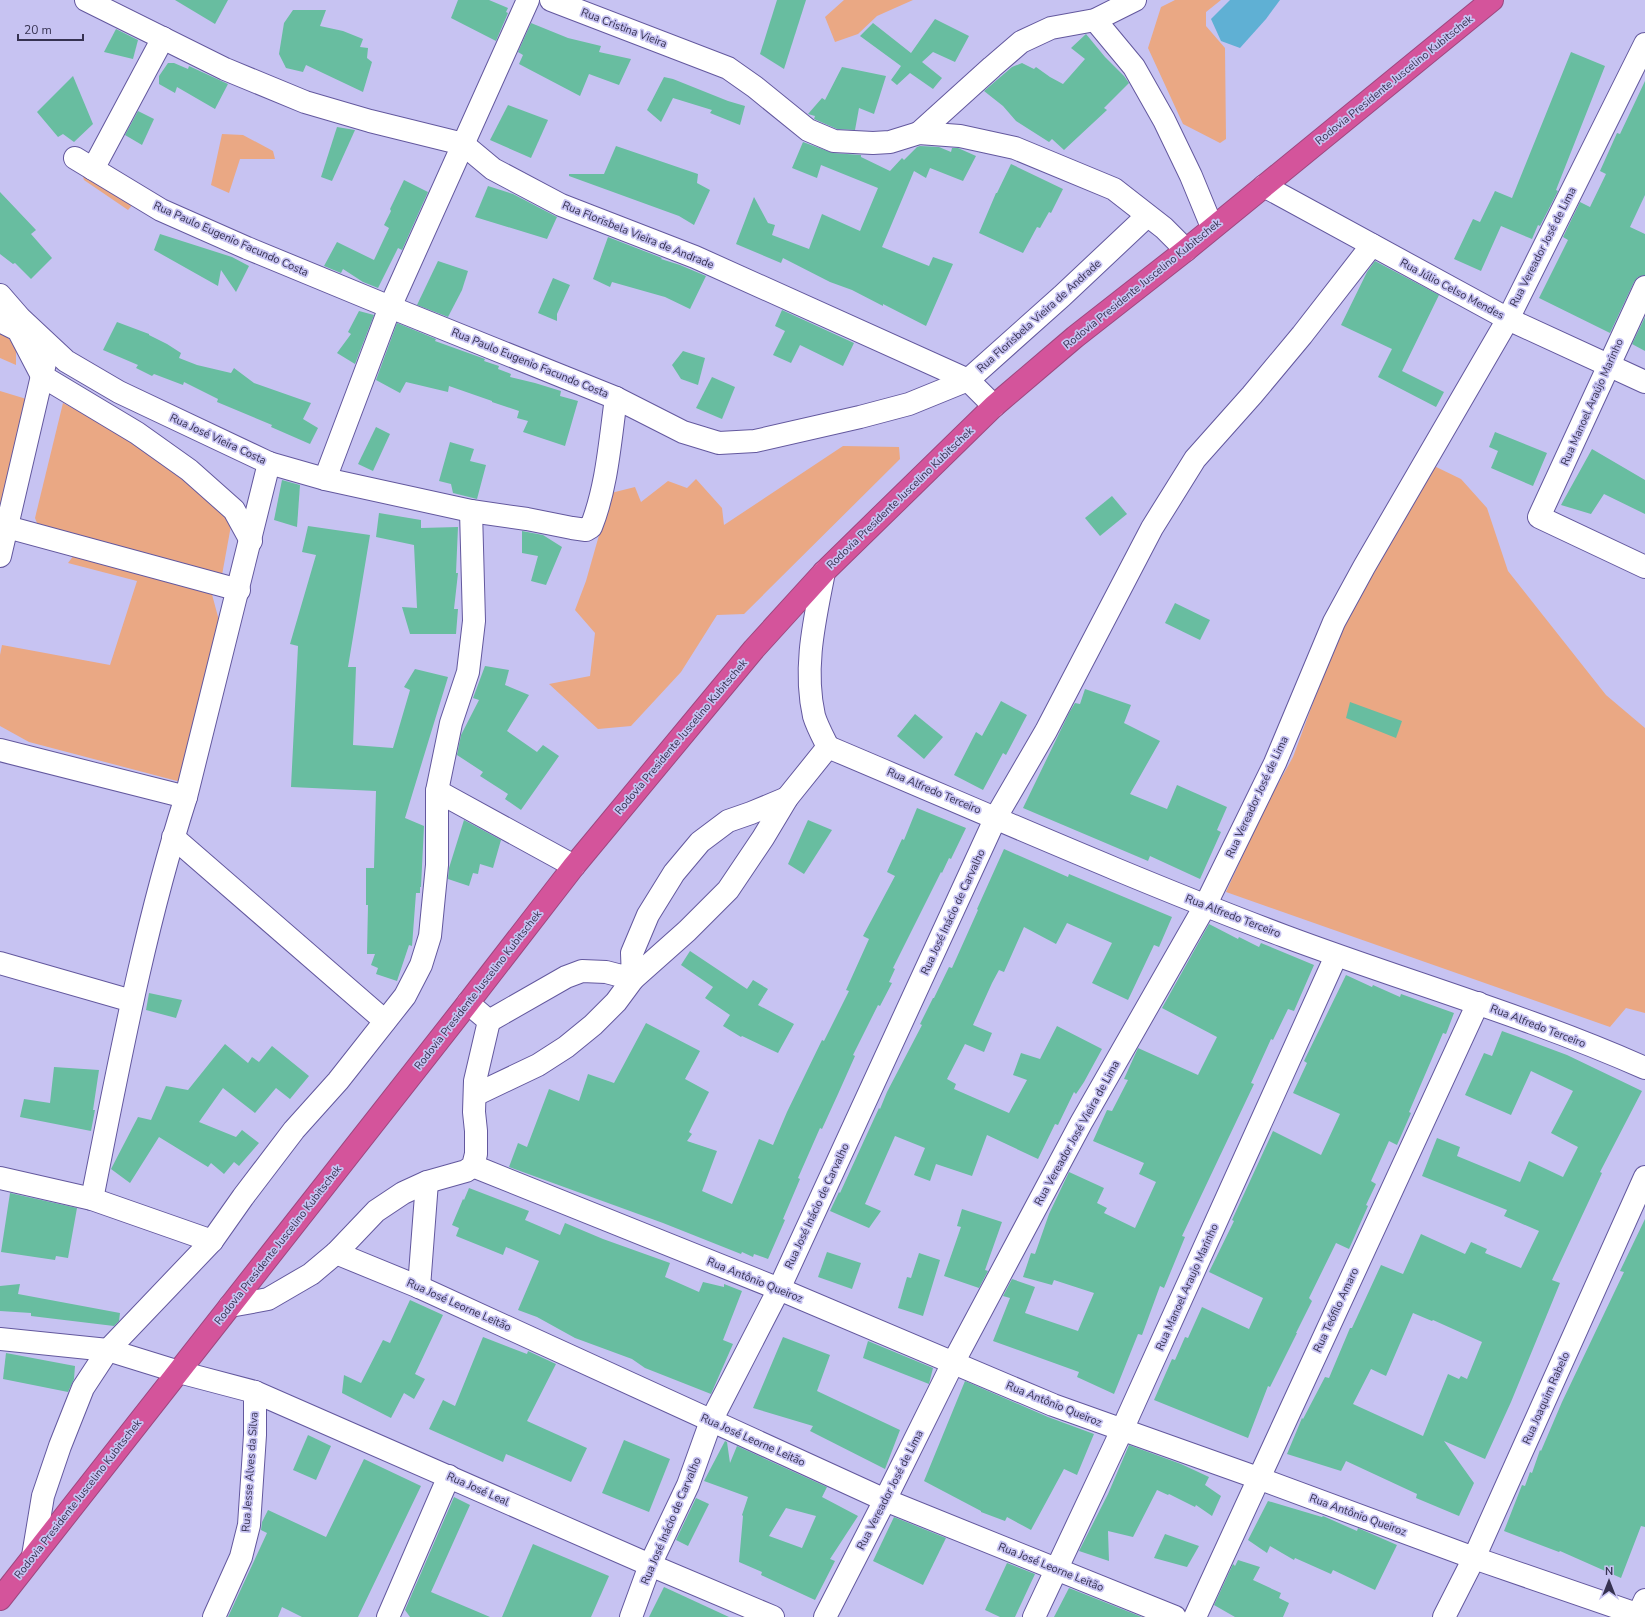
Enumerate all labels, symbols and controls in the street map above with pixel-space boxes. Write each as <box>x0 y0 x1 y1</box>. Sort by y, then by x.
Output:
street label: Rua Cristina Vieira <box>579 5 669 51</box>
street label: Rodovia Presidente Juscelino Kubitschek <box>1312 11 1476 148</box>
scale bar <box>18 16 83 42</box>
text: 20 m <box>24 22 52 38</box>
street label: Rua Vereador José de Lima <box>1506 184 1580 309</box>
street label: Rua Paulo Eugenio Facundo Costa <box>151 198 311 280</box>
street label: Rua Florisbela Vieira de Andrade <box>560 198 716 272</box>
street label: Rodovia Presidente Juscelino Kubitschek <box>1060 215 1224 352</box>
street label: Rua Júlio Celso Mendes <box>1397 255 1507 323</box>
street label: Rua Florisbela Vieira de Andrade <box>974 256 1104 376</box>
street label: Rua Paulo Eugenio Facundo Costa <box>449 325 611 402</box>
street label: Rua Manoel Araújo Marinho <box>1557 336 1627 468</box>
street label: Rua José Vieira Costa <box>167 410 269 468</box>
street label: Rodovia Presidente Juscelino Kubitschek <box>823 423 977 572</box>
street label: Rodovia Presidente Juscelino Kubitschek <box>611 656 751 818</box>
street label: Rua Vereador José de Lima <box>1222 734 1292 860</box>
street label: Rua Alfredo Terceiro <box>885 764 983 818</box>
street label: Rua José Inácio de Carvalho <box>917 847 989 977</box>
street label: Rua Alfredo Terceiro <box>1183 891 1283 941</box>
street label: Rodovia Presidente Juscelino Kubitschek <box>411 907 545 1073</box>
street label: Rua Alfredo Terceiro <box>1488 1001 1588 1051</box>
street label: Rua Vereador José Vieira de Lima <box>1031 1058 1123 1208</box>
street label: Rua José Inácio de Carvalho <box>781 1141 853 1271</box>
street label: Rodovia Presidente Juscelino Kubitschek <box>211 1162 345 1328</box>
street label: Rua Manoel Araujo Marinho <box>1152 1221 1222 1353</box>
street label: Rua Antônio Queiroz <box>705 1254 805 1306</box>
street label: Rua Teófilo Amaro <box>1310 1265 1362 1355</box>
street label: Rua José Leorne Leitão <box>404 1275 514 1335</box>
street label: Rua Joaquim Rabelo <box>1519 1349 1573 1447</box>
street label: Rua Antônio Queiroz <box>1004 1378 1104 1430</box>
street label: Rua José Leorne Leitão <box>698 1410 808 1470</box>
street label: Rua Jesse Alves da Silva <box>238 1411 262 1533</box>
street label: Rodovia Presidente Juscelino Kubitschek <box>11 1416 145 1582</box>
street label: Rua Vereador José de Lima <box>853 1427 927 1552</box>
street label: Rua José Inácio de Carvalho <box>637 1455 705 1587</box>
street label: Rua José Leal <box>444 1469 512 1510</box>
street label: Rua Antônio Queiroz <box>1307 1490 1409 1540</box>
street label: Rua José Leorne Leitão <box>996 1539 1106 1595</box>
north arrow <box>1589 1561 1629 1601</box>
text: N <box>1605 1564 1613 1579</box>

